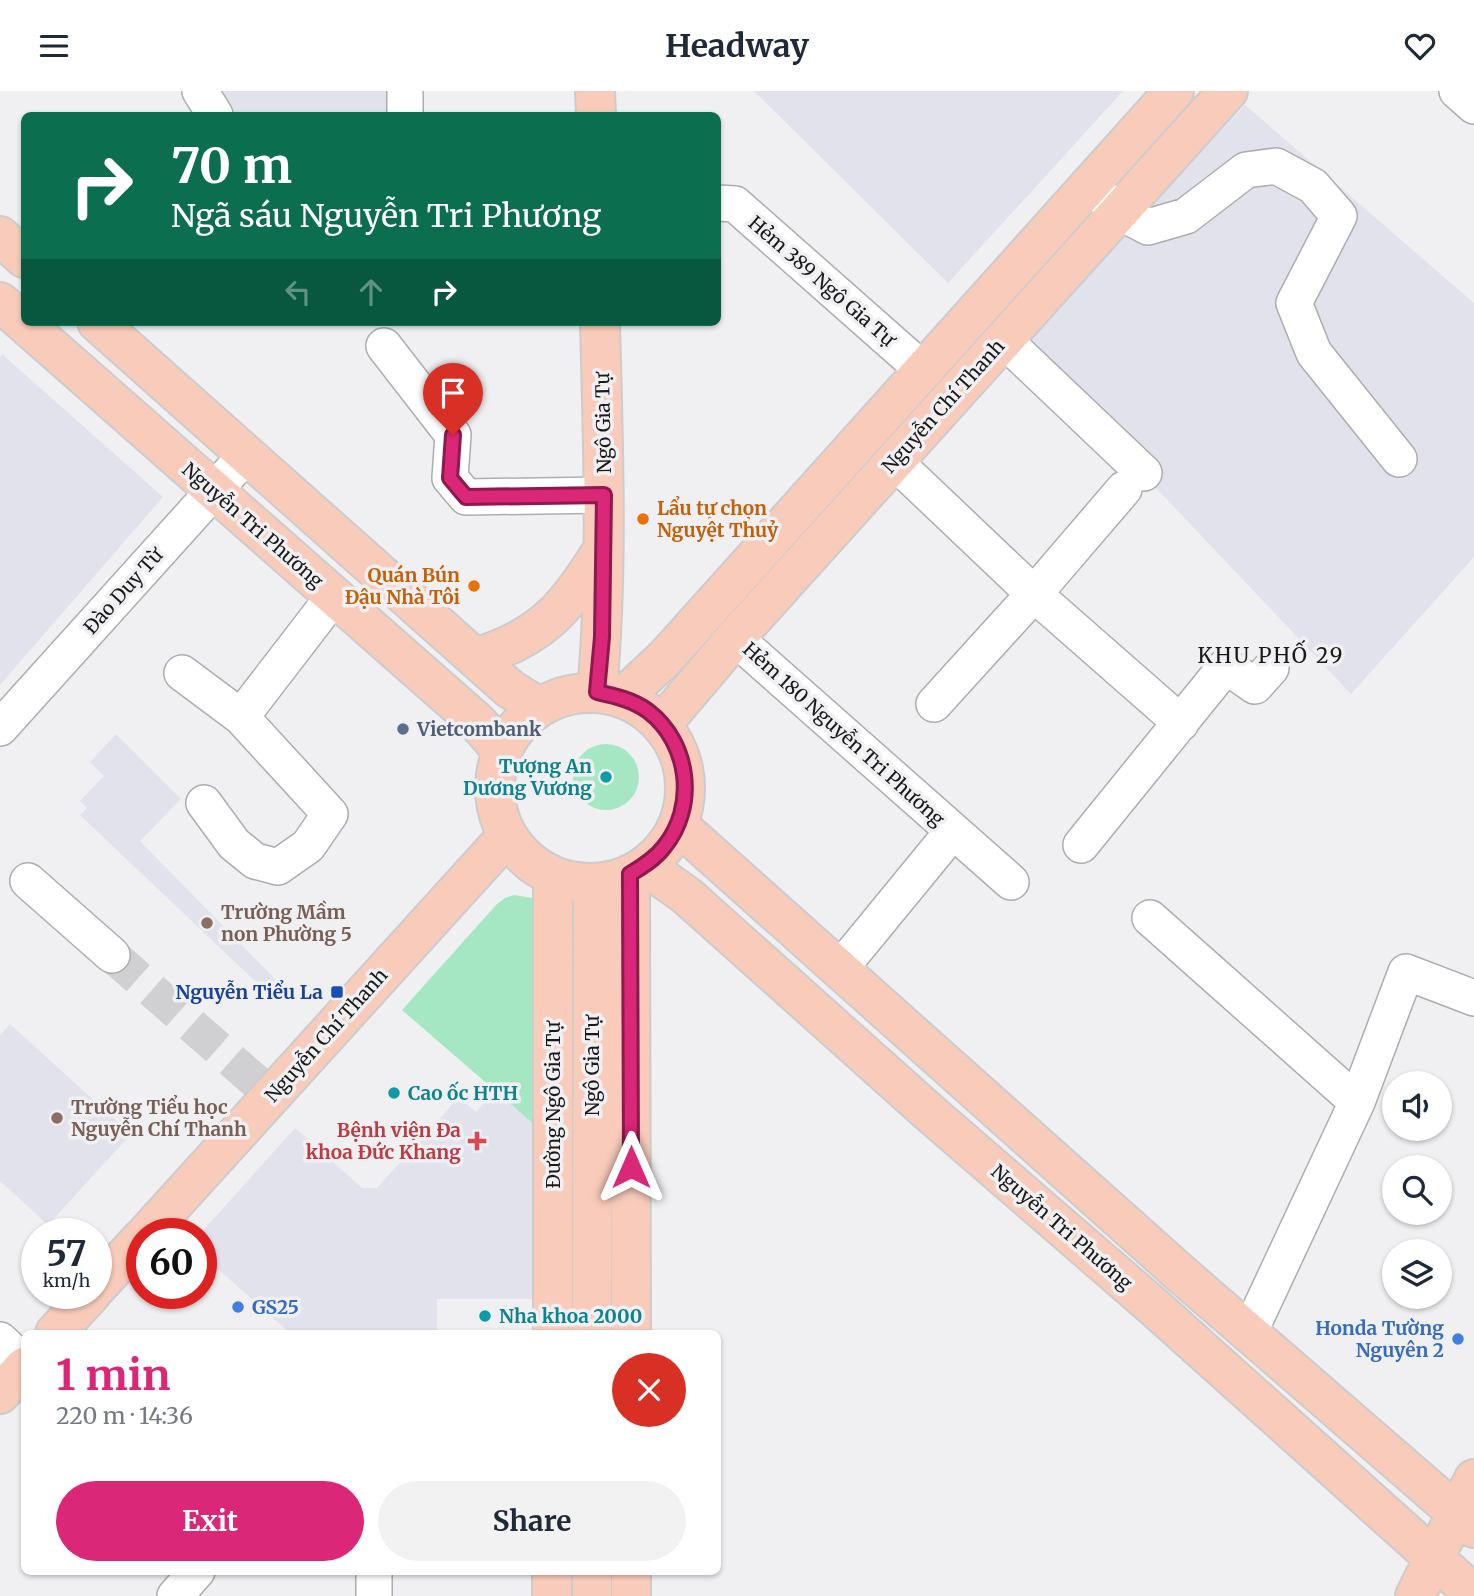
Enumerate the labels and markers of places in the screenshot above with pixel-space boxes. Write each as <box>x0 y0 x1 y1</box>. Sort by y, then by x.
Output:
pin <box>423 363 483 435</box>
place label: Lẩu tự chọn Nguyệt Thuỷ <box>657 495 779 542</box>
marker: Lẩu tự chọn Nguyệt Thuỷ <box>635 511 651 527</box>
place label: Quán Bún Đậu Nhà Tôi <box>345 563 460 609</box>
marker: Quán Bún Đậu Nhà Tôi <box>466 578 482 594</box>
place label: Vietcombank <box>416 717 542 741</box>
marker: Vietcombank <box>395 721 411 737</box>
place label: Tượng An Dương Vương <box>463 754 592 800</box>
marker: Tượng An Dương Vương <box>598 769 614 785</box>
place label: Trường Mầm non Phường 5 <box>221 900 352 946</box>
marker: Trường Mầm non Phường 5 <box>199 915 215 931</box>
place label: Nguyễn Tiểu La <box>176 979 323 1004</box>
marker: Nguyễn Tiểu La <box>329 984 345 1000</box>
place label: Cao ốc HTH <box>408 1081 518 1105</box>
marker: Cao ốc HTH <box>386 1085 402 1101</box>
place label: Trường Tiểu học Nguyễn Chí Thanh <box>71 1094 247 1141</box>
marker: Trường Tiểu học Nguyễn Chí Thanh <box>49 1110 65 1126</box>
place label: Bệnh viện Đa khoa Đức Khang <box>306 1118 461 1164</box>
marker: Bệnh viện Đa khoa Đức Khang <box>467 1131 487 1151</box>
place label: GS25 <box>252 1295 299 1319</box>
marker: GS25 <box>230 1299 246 1315</box>
place label: Nha khoa 2000 <box>499 1304 642 1328</box>
marker: Nha khoa 2000 <box>477 1308 493 1324</box>
place label: Honda Tường Nguyên 2 <box>1315 1316 1444 1362</box>
marker: Honda Tường Nguyên 2 <box>1450 1331 1466 1347</box>

